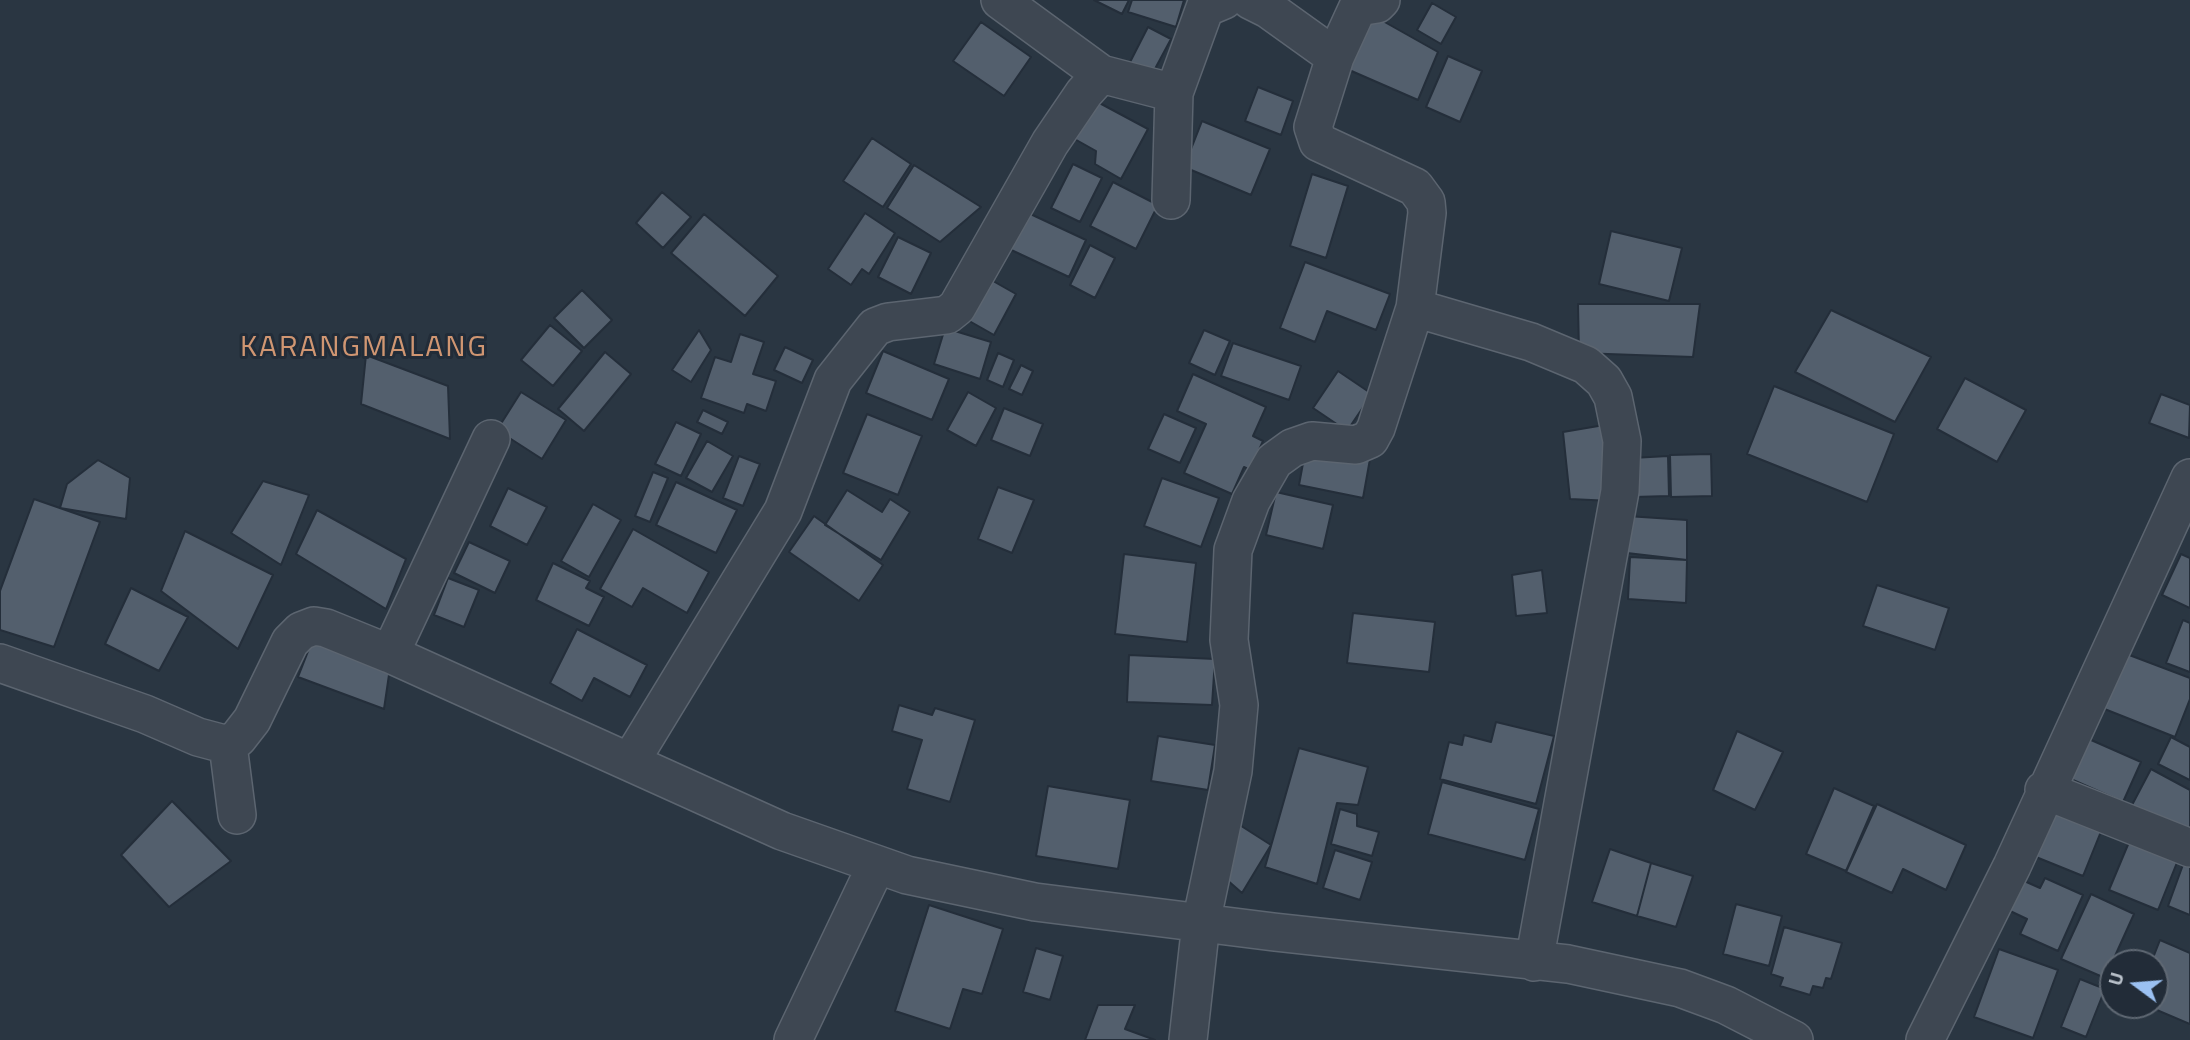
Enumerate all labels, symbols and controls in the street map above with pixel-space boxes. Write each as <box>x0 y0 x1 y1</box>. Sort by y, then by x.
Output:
district label: KARANGMALANG <box>242 331 486 367</box>
north arrow <box>2099 949 2169 1019</box>
text: U <box>2100 969 2131 989</box>

